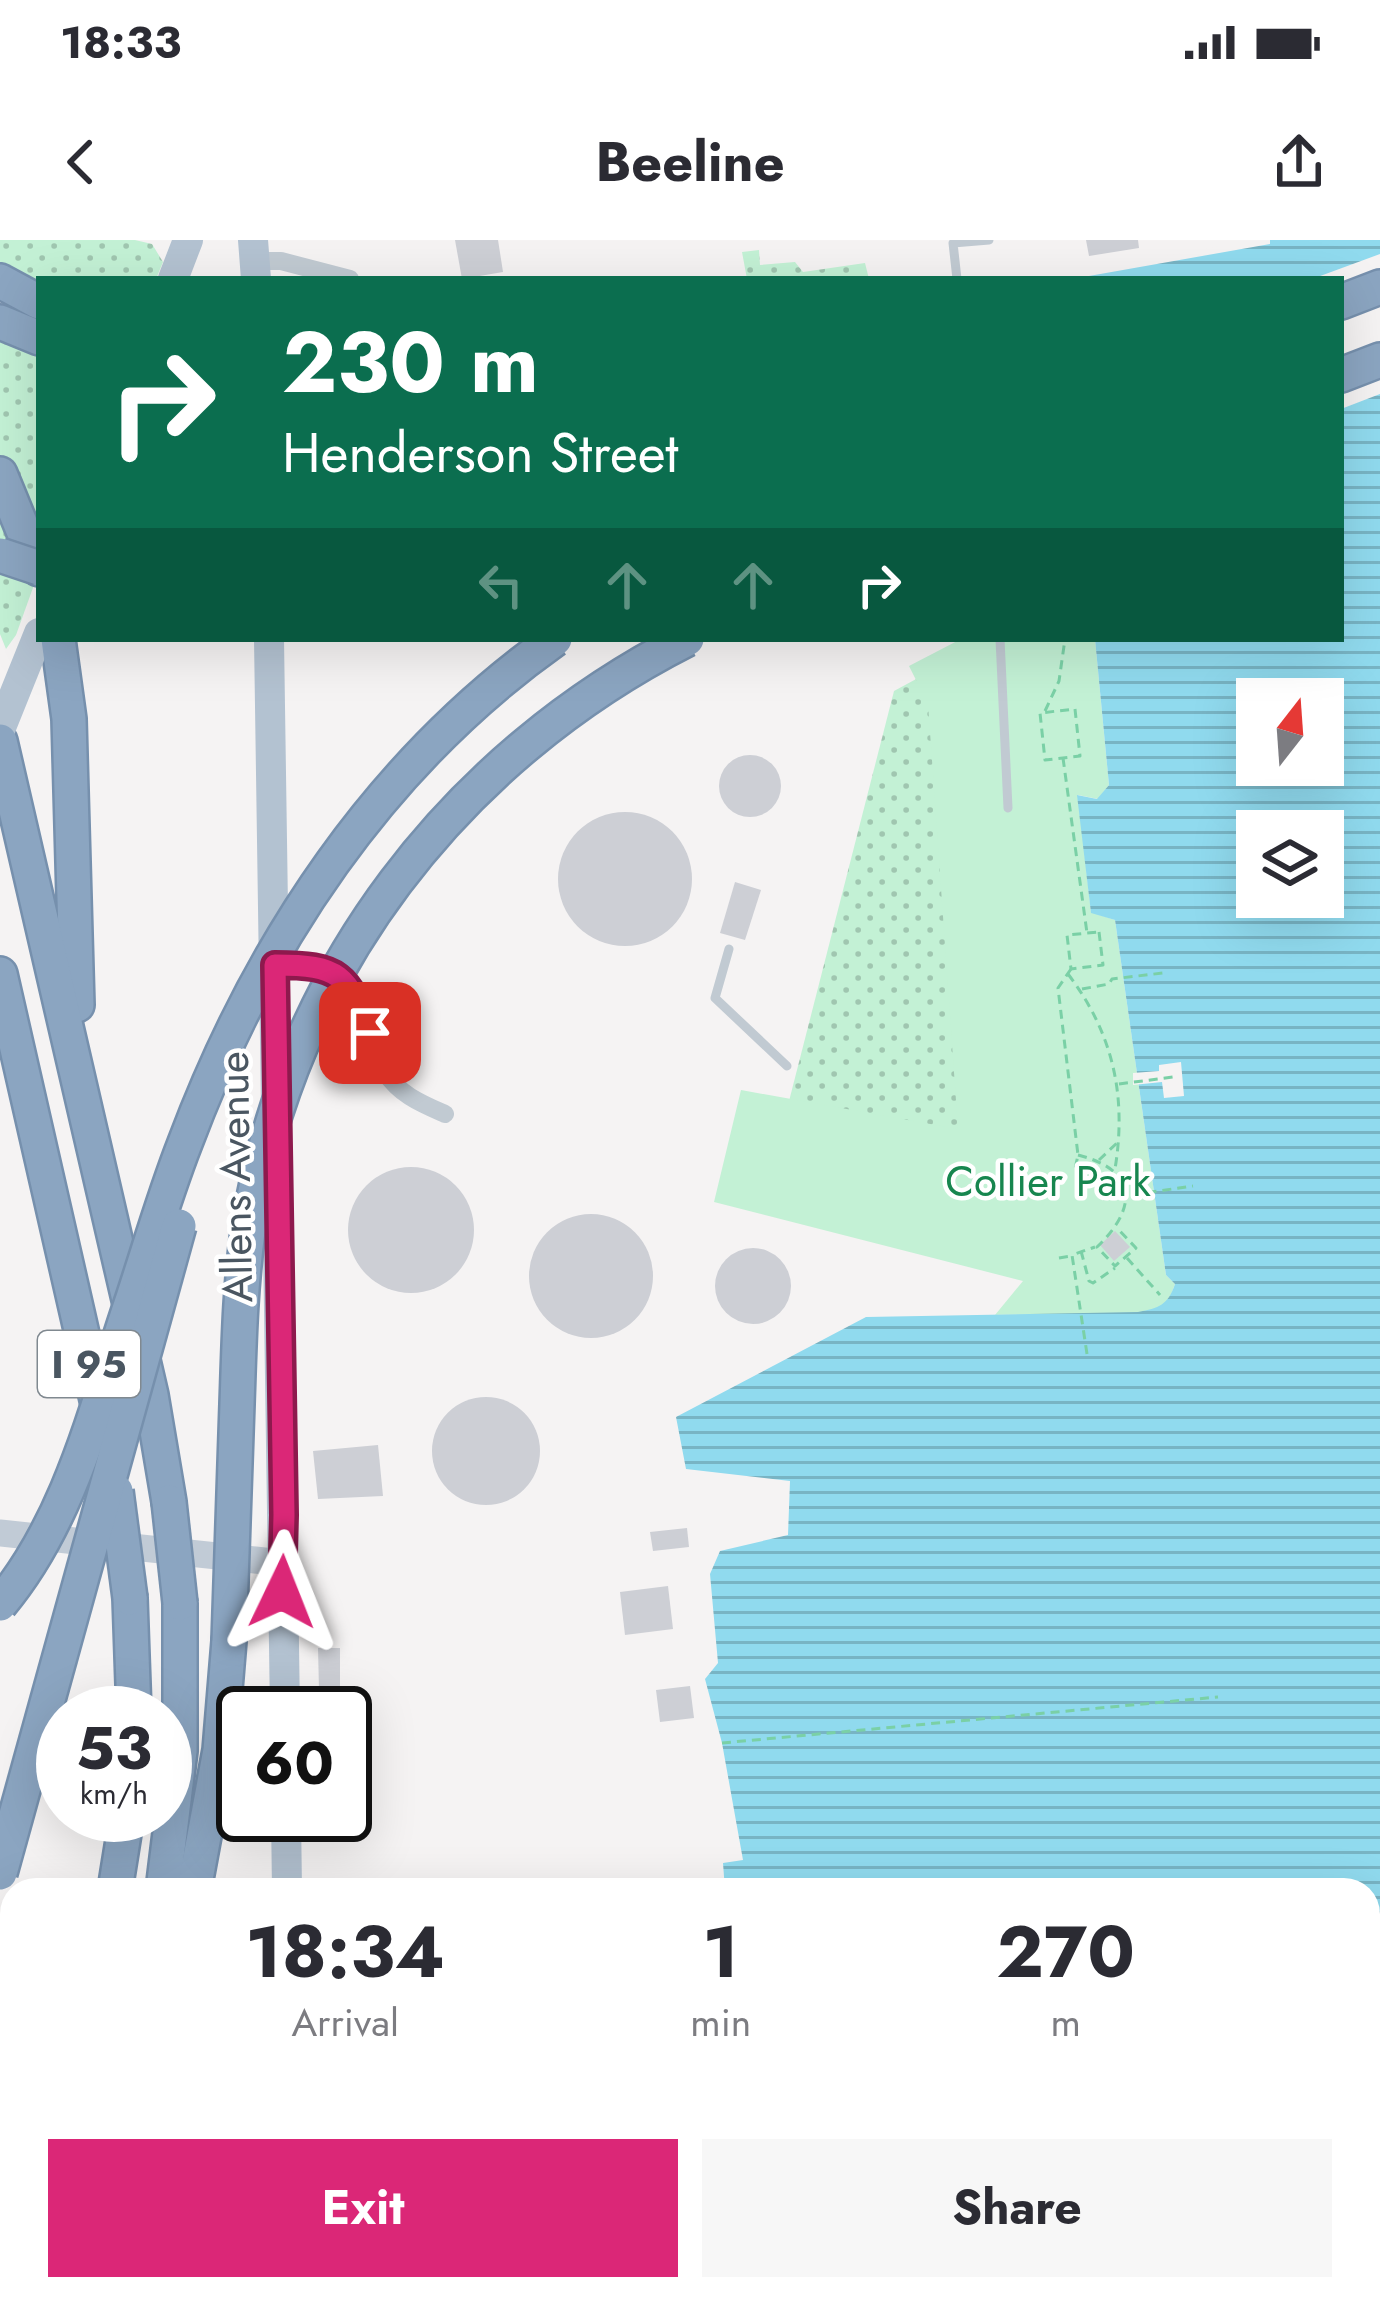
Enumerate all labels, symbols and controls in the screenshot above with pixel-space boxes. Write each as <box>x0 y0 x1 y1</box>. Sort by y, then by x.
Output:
text: 18:33 <box>60 10 182 75</box>
text: Beeline <box>595 123 785 201</box>
icon: back <box>48 129 114 195</box>
icon: share <box>1266 129 1332 195</box>
text: 230 m <box>282 302 539 424</box>
icon: right <box>84 324 240 480</box>
text: Henderson Street <box>282 414 679 492</box>
icon: left <box>468 552 534 618</box>
icon: ahead <box>594 552 660 618</box>
icon: ahead <box>720 552 786 618</box>
icon: right <box>846 552 912 618</box>
north arrow <box>1236 678 1344 786</box>
map controls <box>1236 678 1344 918</box>
button: layers <box>1236 810 1344 918</box>
pin <box>319 982 421 1084</box>
icon: arrive <box>337 1000 403 1066</box>
street label: Allens Avenue <box>203 1051 268 1303</box>
park label: Collier Park <box>945 1151 1151 1212</box>
road number: I 95 <box>38 1331 140 1397</box>
position arrow <box>219 1529 345 1655</box>
speed limit sign: 60 <box>216 1686 372 1842</box>
text: 53 <box>76 1705 152 1792</box>
text: km/h <box>80 1772 148 1815</box>
text: 18:34 <box>245 1900 445 2004</box>
text: 1 <box>702 1900 739 2004</box>
text: 270 <box>997 1900 1135 2004</box>
text: Arrival <box>291 1994 399 2051</box>
text: min <box>690 1994 751 2051</box>
text: m <box>1050 1994 1081 2051</box>
button: Exit <box>48 2139 678 2277</box>
button: Share <box>702 2139 1332 2277</box>

